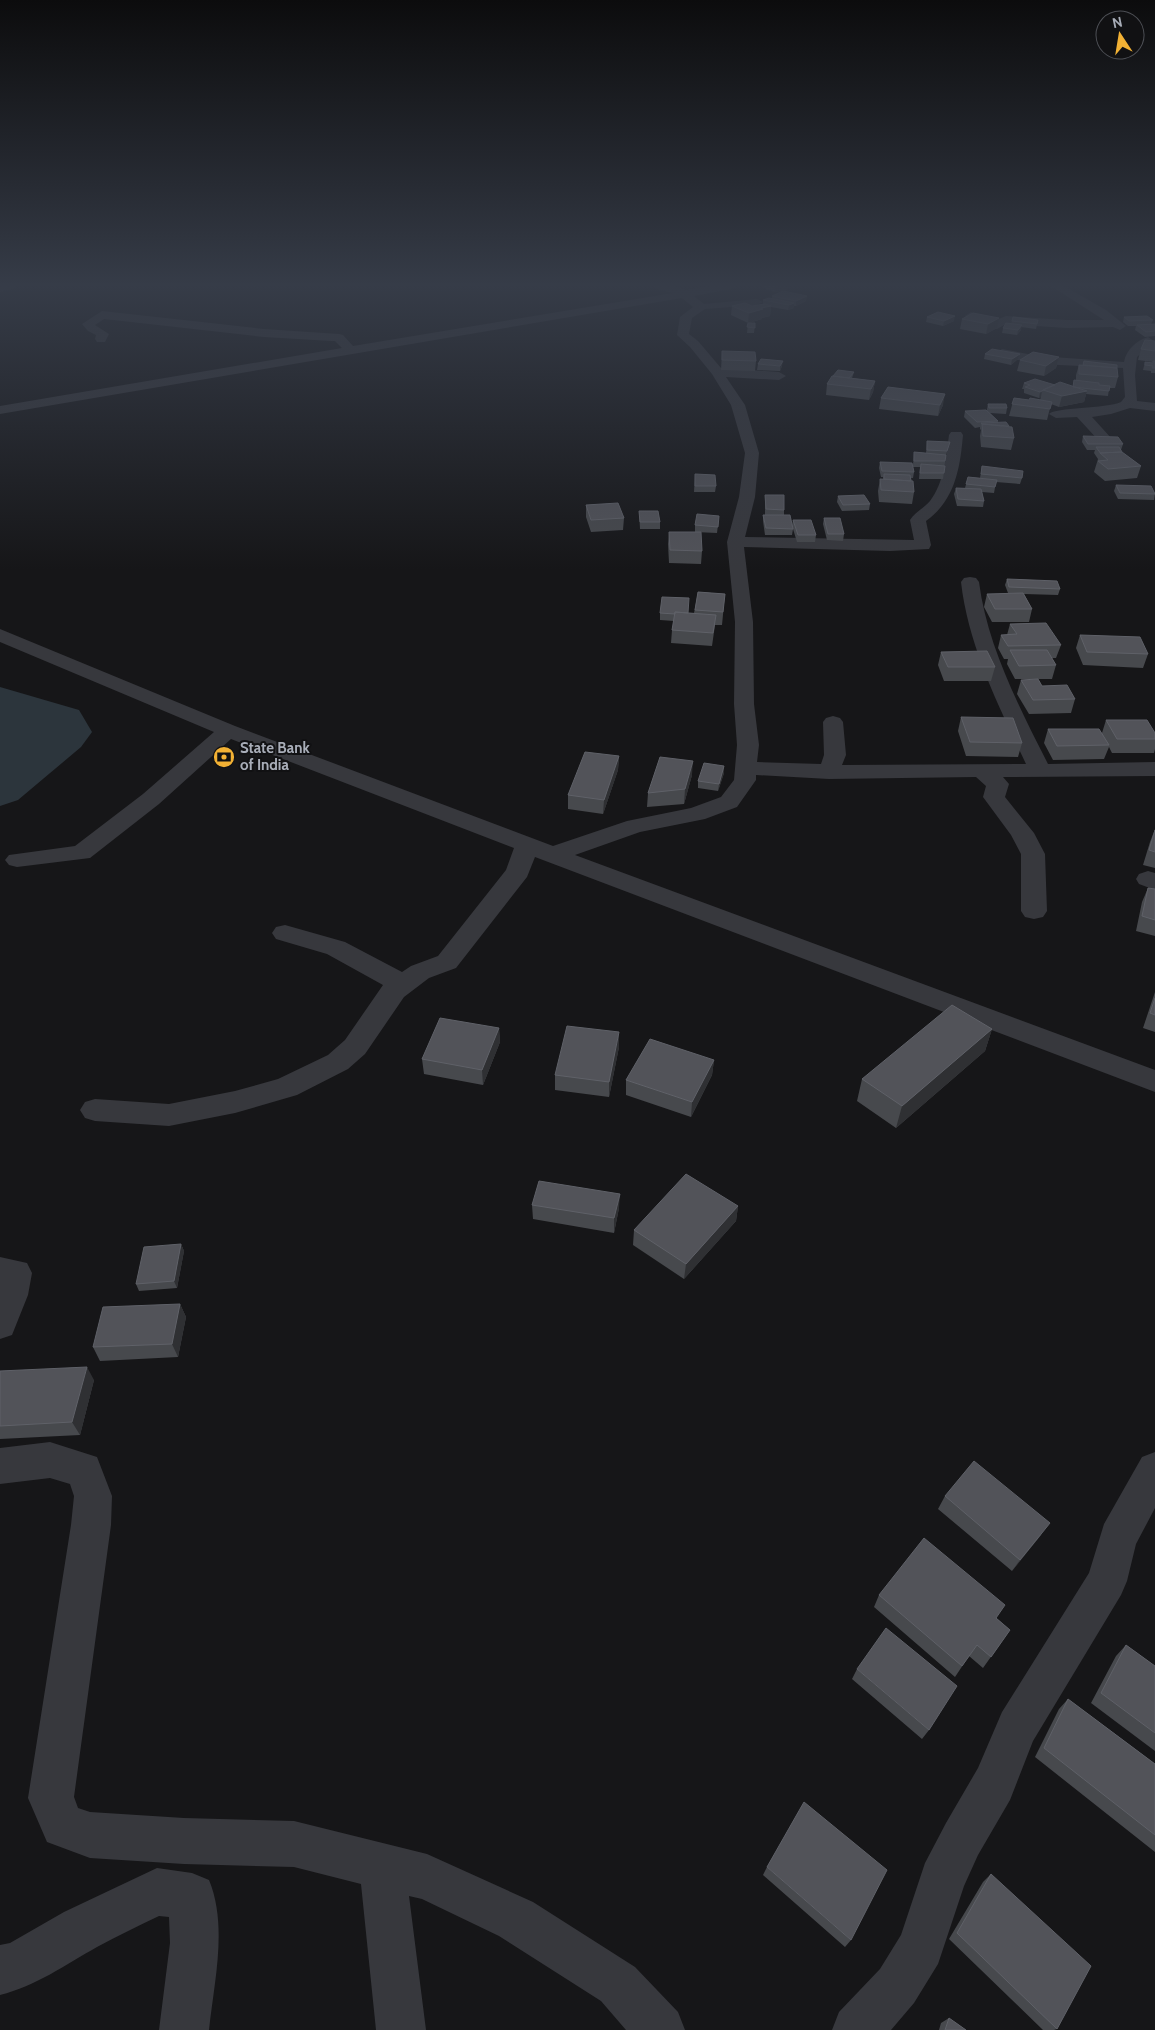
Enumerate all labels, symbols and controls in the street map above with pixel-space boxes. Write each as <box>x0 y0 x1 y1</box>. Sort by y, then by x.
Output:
north arrow <box>1095 10 1145 60</box>
text: N <box>1111 12 1124 32</box>
place label: State Bank of India <box>240 739 310 774</box>
bank icon: State Bank of India <box>212 745 236 769</box>

